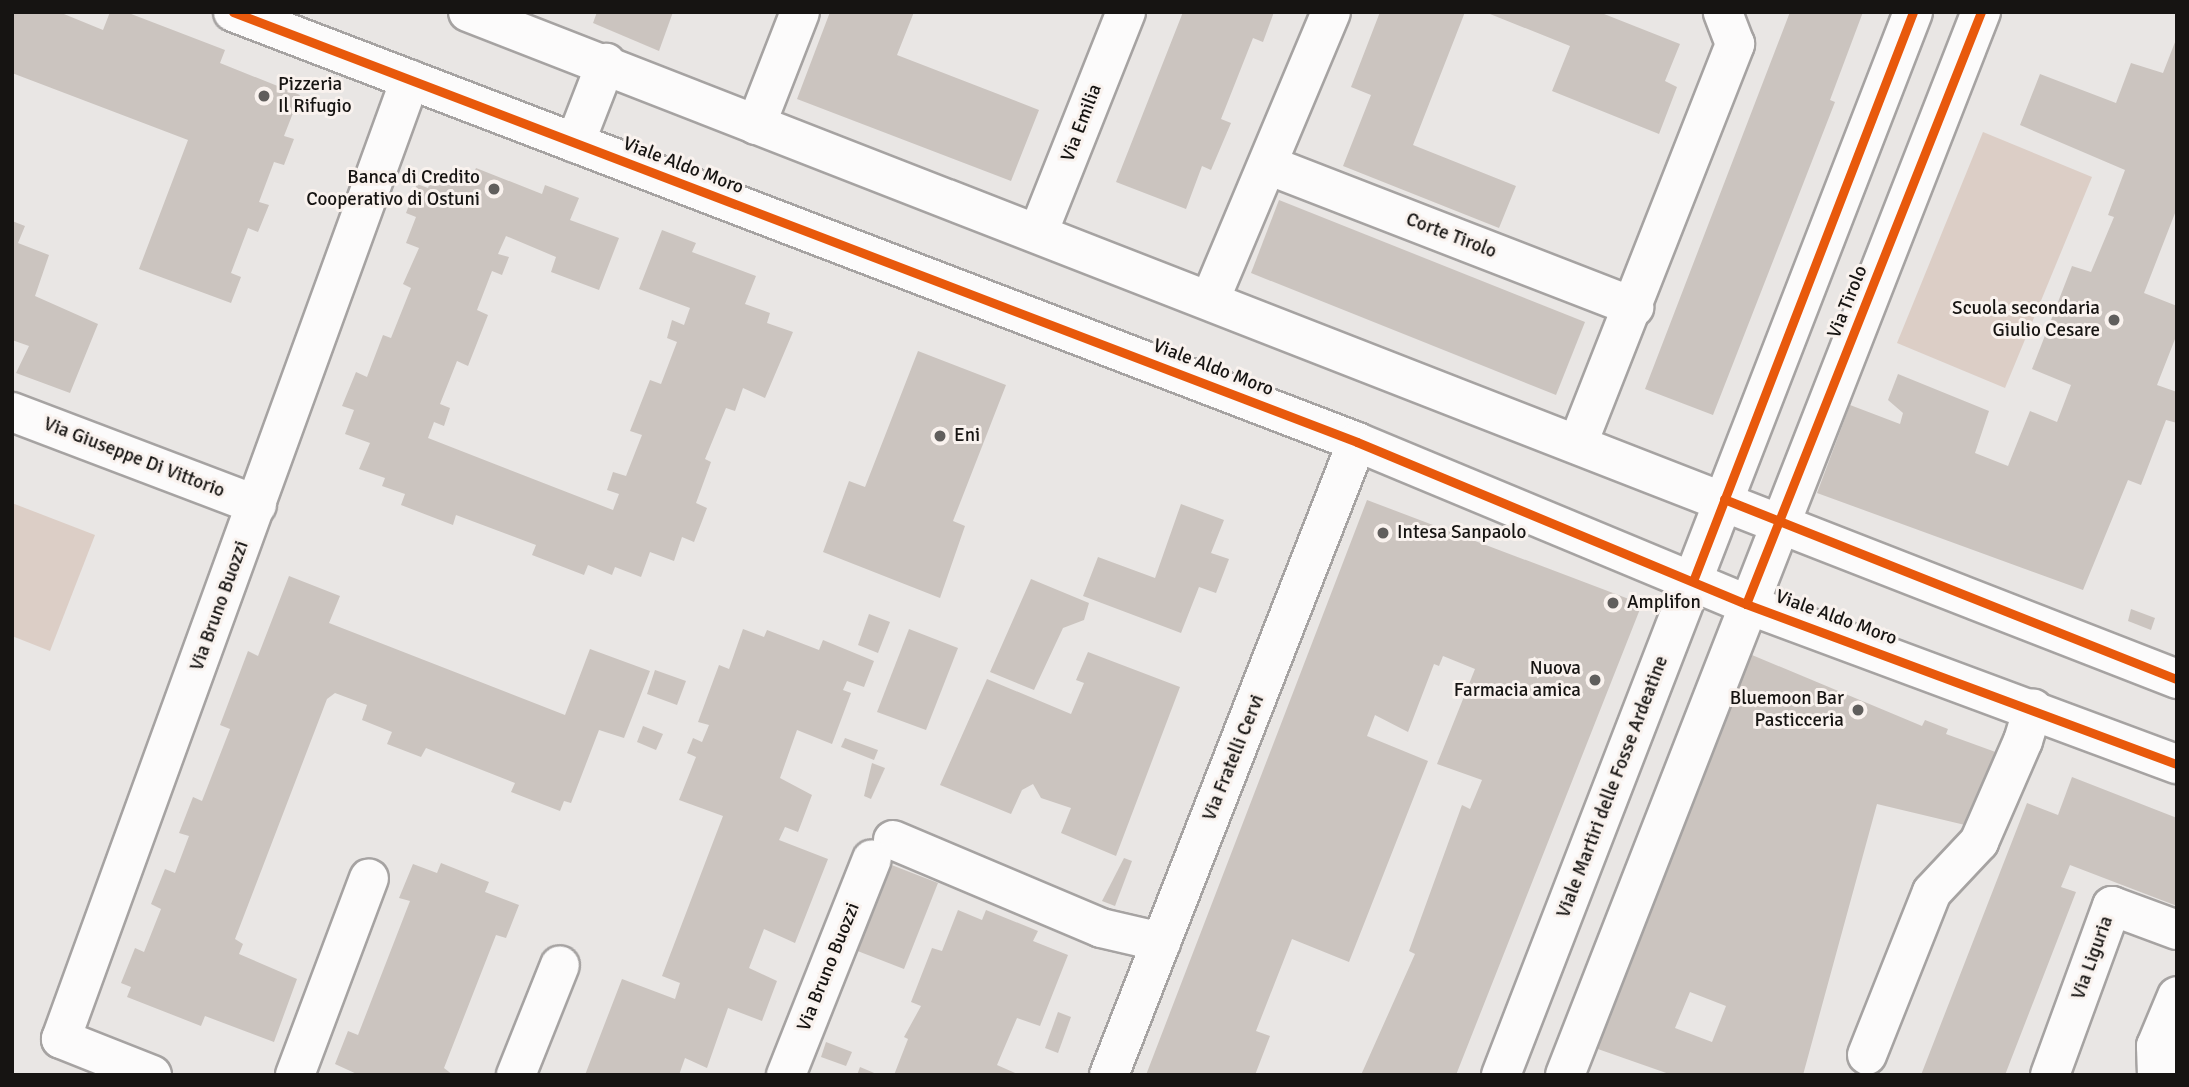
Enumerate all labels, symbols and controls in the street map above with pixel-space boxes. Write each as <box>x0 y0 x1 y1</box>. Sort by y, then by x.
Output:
place label: Pizzeria Il Rifugio <box>278 74 352 118</box>
street label: Via Emilia <box>1057 81 1107 165</box>
marker: Pizzeria Il Rifugio <box>256 88 272 104</box>
street label: Viale Aldo Moro <box>619 133 747 199</box>
place label: Banca di Credito Cooperativo di Ostuni <box>306 167 480 211</box>
marker: Banca di Credito Cooperativo di Ostuni <box>486 181 502 197</box>
street label: Corte Tirolo <box>1403 208 1499 264</box>
street label: Via Tirolo <box>1823 262 1873 342</box>
place label: Scuola secondaria Giulio Cesare <box>1952 298 2100 342</box>
marker: Scuola secondaria Giulio Cesare <box>2106 312 2122 328</box>
street label: Viale Aldo Moro <box>1149 335 1277 401</box>
street label: Via Giuseppe Di Vittorio <box>40 413 228 503</box>
place label: Eni <box>954 425 980 447</box>
marker: Eni <box>932 428 948 444</box>
place label: Intesa Sanpaolo <box>1397 522 1526 544</box>
marker: Intesa Sanpaolo <box>1375 525 1391 541</box>
street label: Via Bruno Buozzi <box>186 538 254 674</box>
street label: Viale Aldo Moro <box>1772 585 1900 651</box>
place label: Amplifon <box>1627 592 1701 614</box>
marker: Amplifon <box>1605 595 1621 611</box>
street label: Viale Martiri delle Fosse Ardeatine <box>1552 653 1674 921</box>
place label: Nuova Farmacia amica <box>1454 658 1581 702</box>
marker: Nuova Farmacia amica <box>1587 672 1603 688</box>
place label: Bluemoon Bar Pasticceria <box>1730 688 1844 732</box>
street label: Via Fratelli Cervi <box>1198 692 1270 824</box>
marker: Bluemoon Bar Pasticceria <box>1850 702 1866 718</box>
street label: Via Bruno Buozzi <box>793 899 865 1035</box>
street label: Via Liguria <box>2067 913 2119 1003</box>

